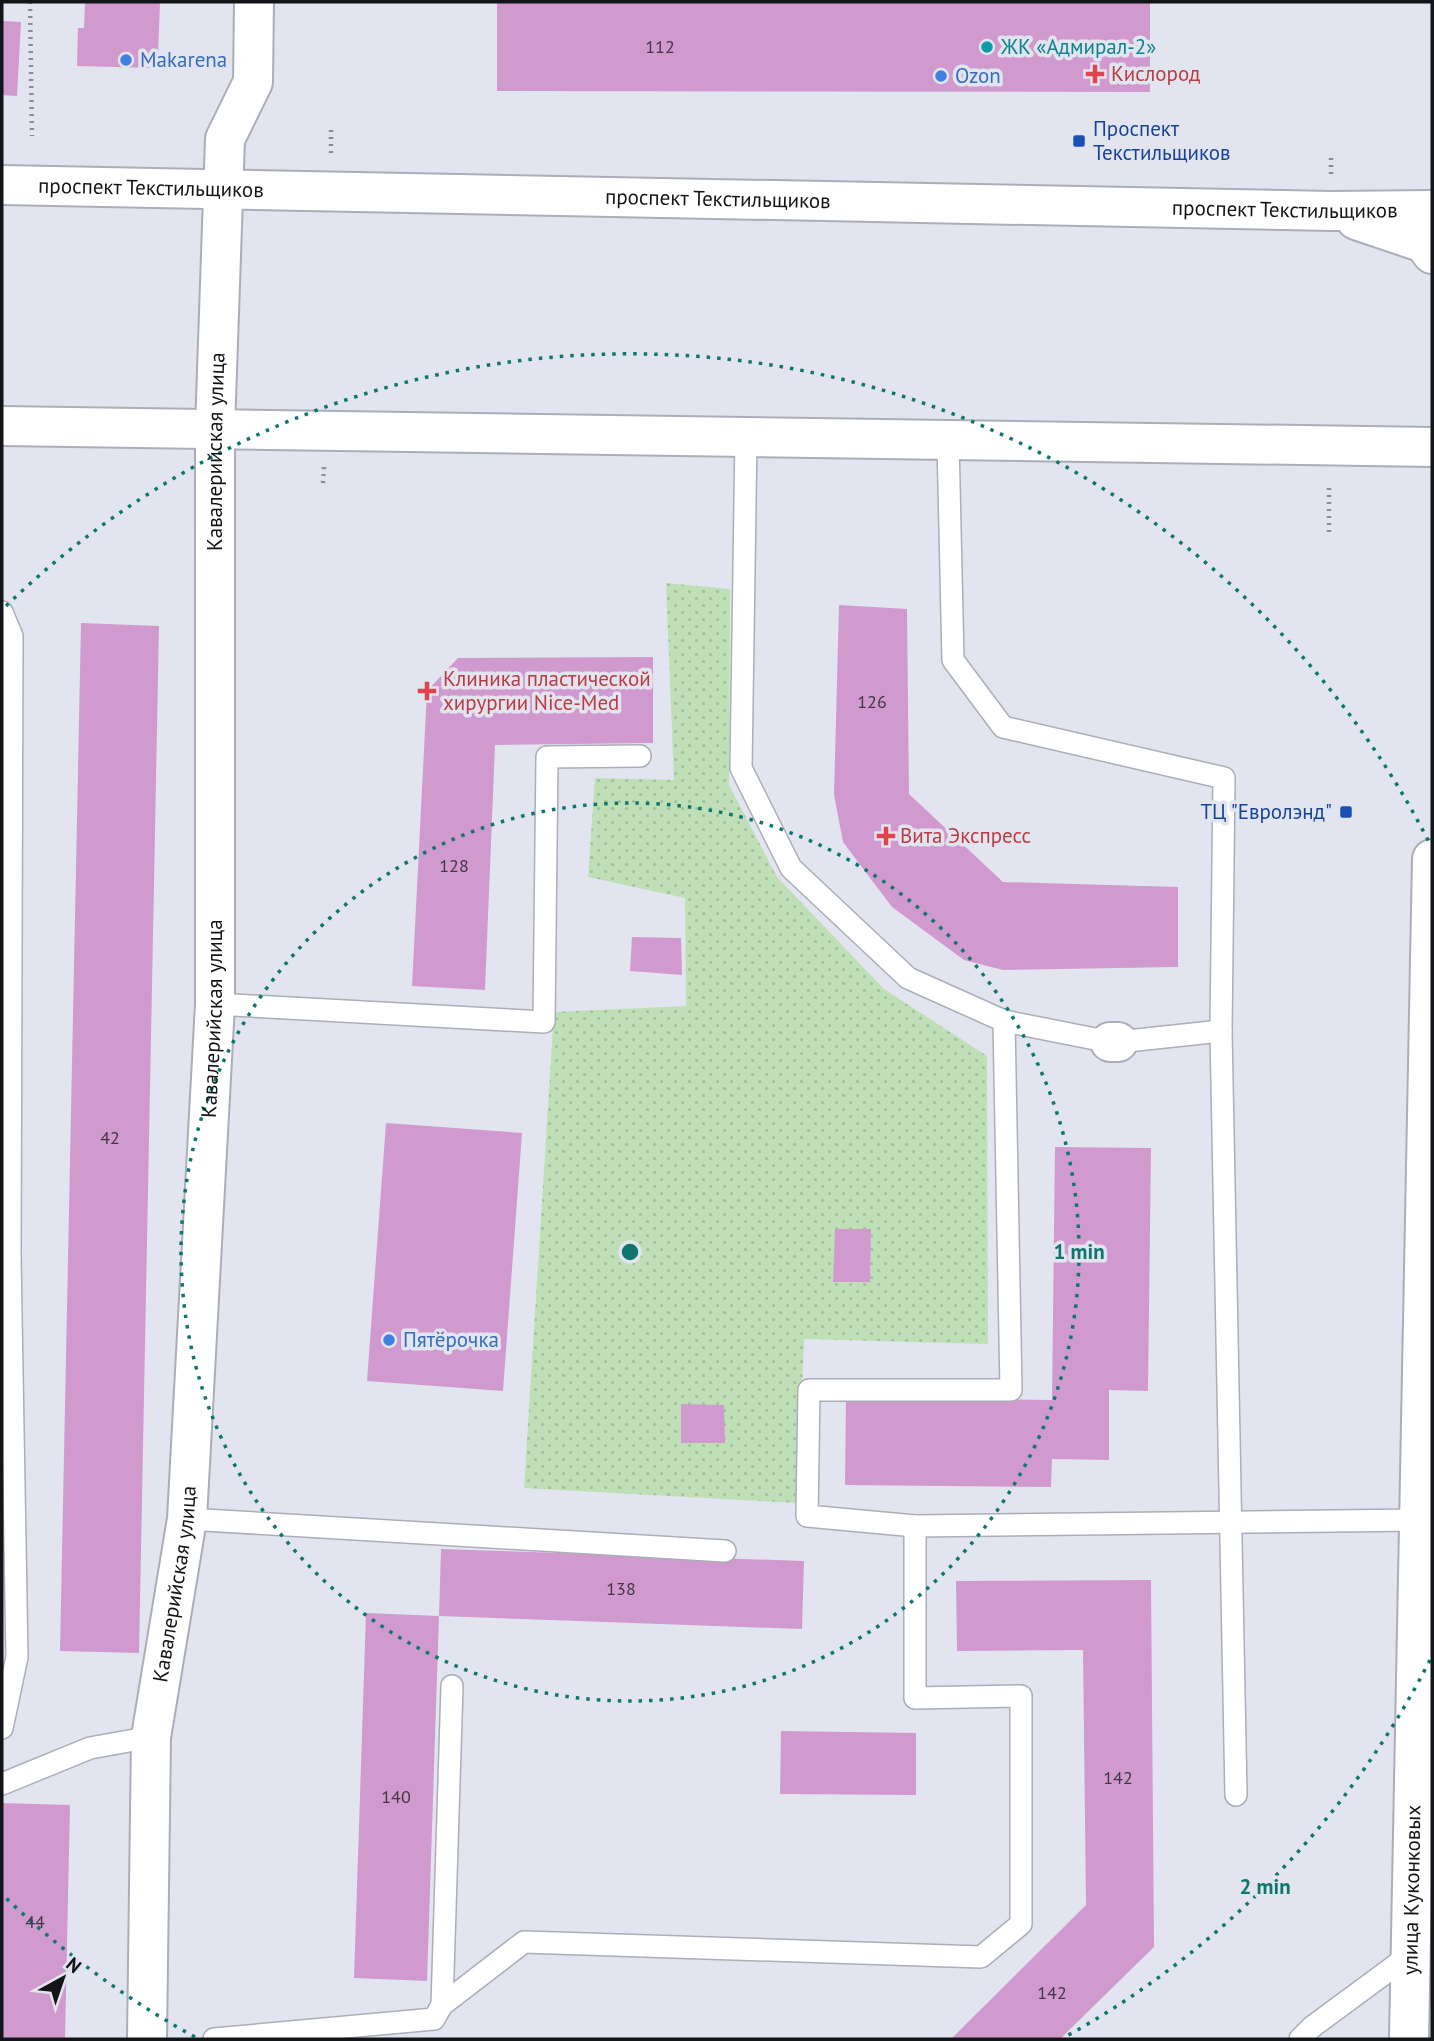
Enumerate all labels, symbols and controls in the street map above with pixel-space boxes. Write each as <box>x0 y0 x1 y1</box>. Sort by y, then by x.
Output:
place label: ЖК «Адмирал-2» <box>1000 33 1156 60</box>
house number: 112 <box>645 35 675 58</box>
marker: ЖК «Адмирал-2» <box>979 39 995 55</box>
place label: Makarena <box>140 46 227 73</box>
marker: Makarena <box>118 52 134 68</box>
place label: Кислород <box>1111 60 1200 87</box>
place label: Ozon <box>955 62 1001 89</box>
marker: Кислород <box>1085 64 1105 84</box>
marker: Ozon <box>933 68 949 84</box>
place label: Проспект Текстильщиков <box>1093 115 1231 166</box>
marker: Проспект Текстильщиков <box>1071 133 1087 149</box>
street label: проспект Текстильщиков <box>38 172 264 203</box>
street label: проспект Текстильщиков <box>605 183 831 214</box>
street label: проспект Текстильщиков <box>1172 194 1398 224</box>
street label: Кавалерийская улица <box>201 352 231 551</box>
place label: Клиника пластической хирургии Nice-Med <box>443 665 651 716</box>
marker: Клиника пластической хирургии Nice-Med <box>417 681 437 701</box>
house number: 126 <box>857 690 887 713</box>
place label: ТЦ "Евролэнд" <box>1200 798 1332 825</box>
marker: ТЦ "Евролэнд" <box>1338 804 1354 820</box>
place label: Вита Экспресс <box>900 822 1031 849</box>
marker: Вита Экспресс <box>878 828 894 844</box>
house number: 128 <box>439 854 469 877</box>
street label: Кавалерийская улица <box>195 919 228 1119</box>
house number: 42 <box>100 1126 120 1149</box>
text: 1 min <box>1053 1238 1105 1265</box>
centre of rings <box>618 1240 642 1264</box>
place label: Пятёрочка <box>403 1326 499 1353</box>
marker: Пятёрочка <box>381 1332 397 1348</box>
street label: Кавалерийская улица <box>146 1485 202 1684</box>
house number: 138 <box>606 1577 636 1600</box>
house number: 142 <box>1103 1766 1133 1789</box>
house number: 140 <box>381 1785 411 1808</box>
street label: улица Куконковых <box>1396 1804 1427 1975</box>
text: 2 min <box>1239 1873 1291 1900</box>
house number: 44 <box>25 1910 45 1933</box>
north arrow <box>28 1943 98 2013</box>
text: N <box>61 1952 86 1978</box>
house number: 142 <box>1037 1981 1067 2004</box>

